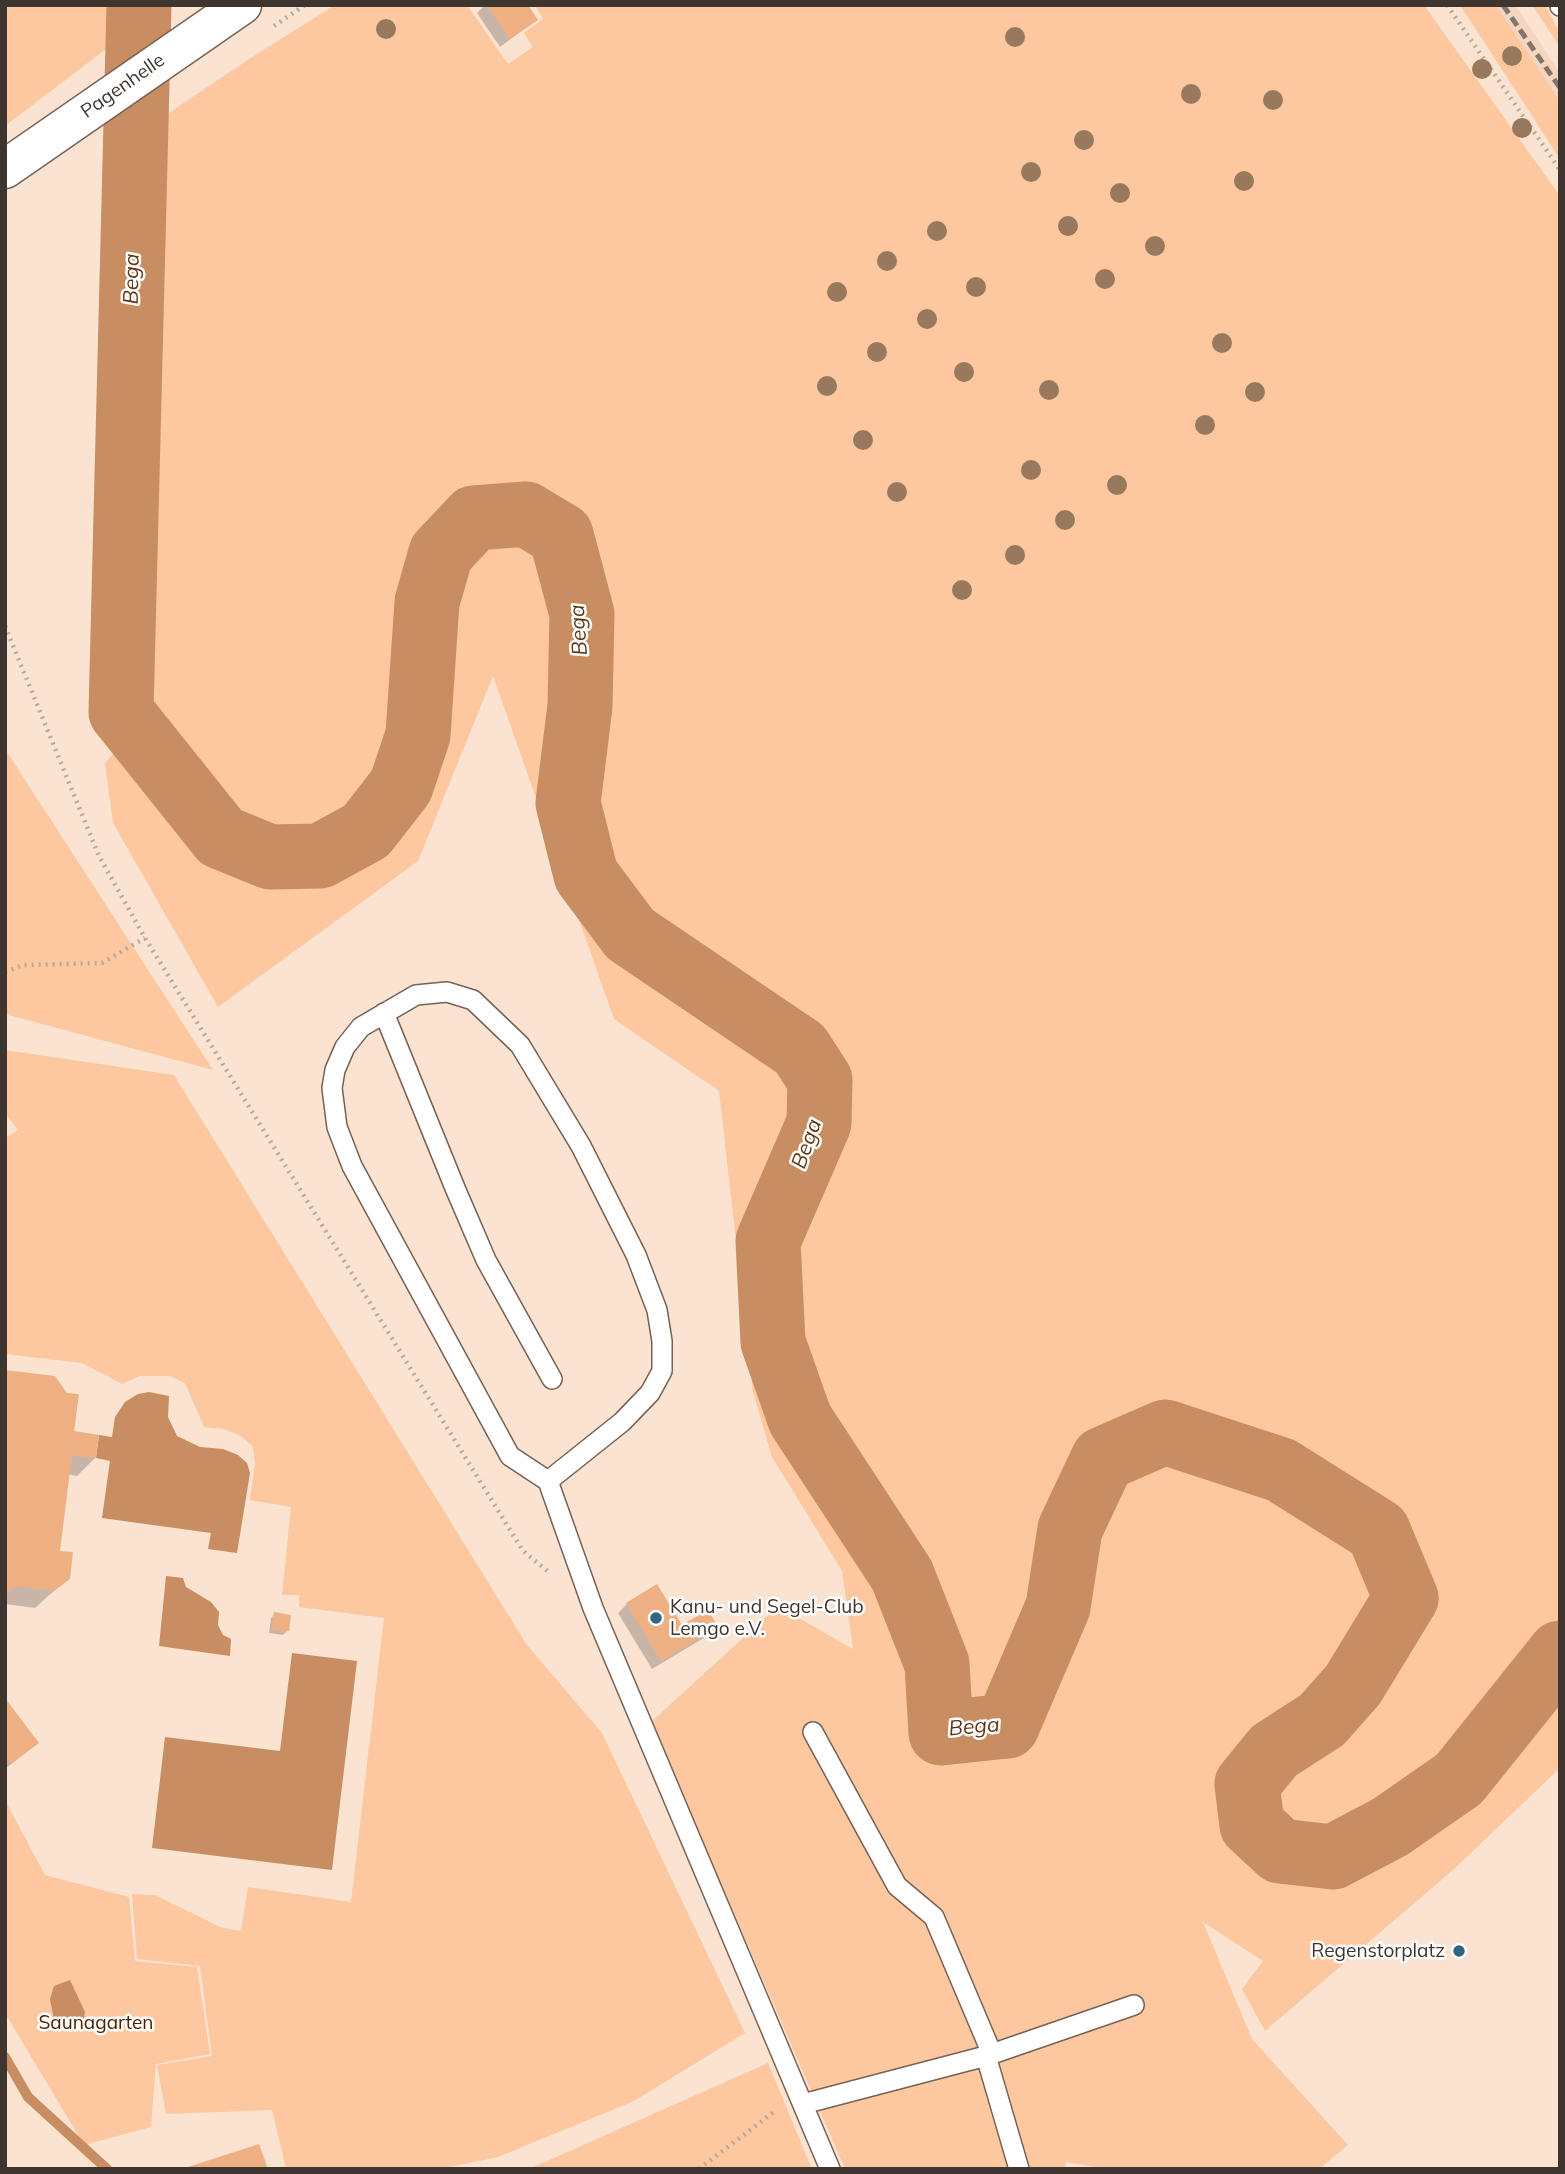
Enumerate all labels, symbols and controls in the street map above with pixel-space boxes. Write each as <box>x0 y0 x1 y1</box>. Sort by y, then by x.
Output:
street label: Pagenhelle <box>77 49 169 123</box>
water label: Bega <box>119 253 145 305</box>
water label: Bega <box>565 604 593 656</box>
water label: Bega <box>786 1116 828 1172</box>
place label: Kanu- und Segel-Club Lemgo e.V. <box>670 1596 864 1640</box>
marker: Kanu- und Segel-Club Lemgo e.V. <box>648 1610 664 1626</box>
water label: Bega <box>948 1712 1000 1742</box>
place label: Regenstorplatz <box>1311 1940 1445 1962</box>
marker: Regenstorplatz <box>1451 1943 1467 1959</box>
park label: Saunagarten <box>38 2012 154 2034</box>

